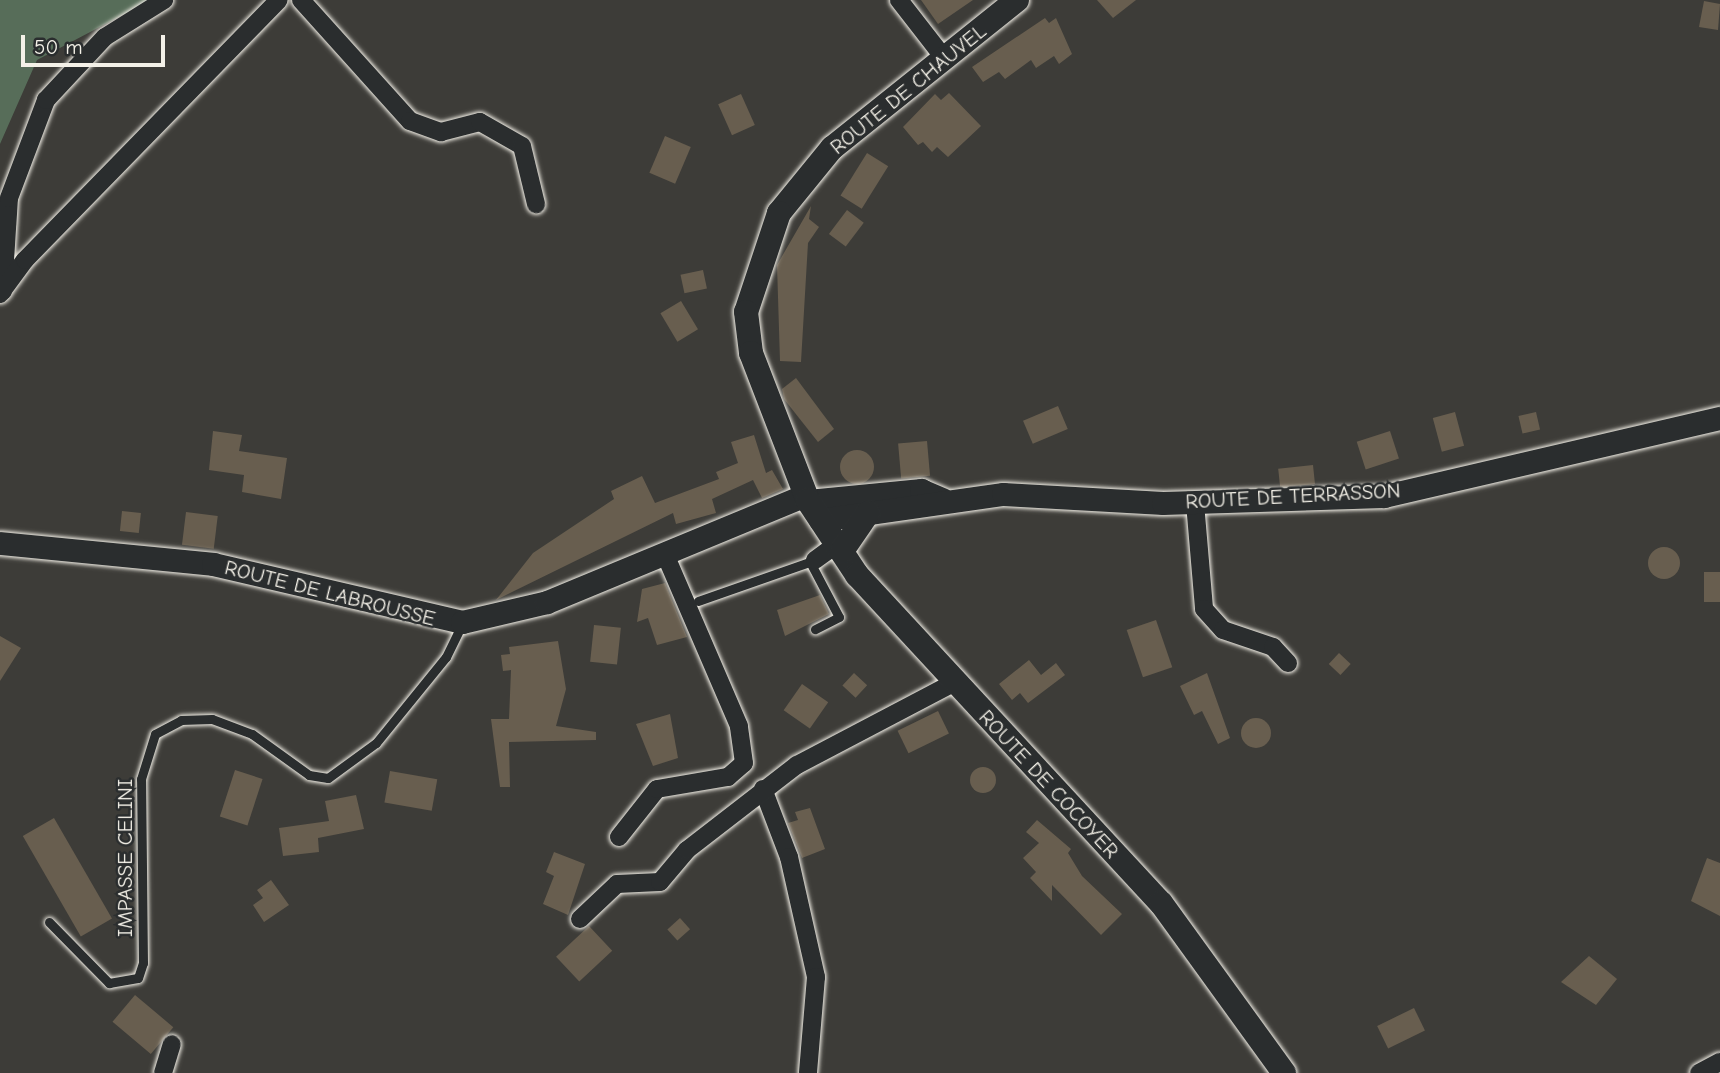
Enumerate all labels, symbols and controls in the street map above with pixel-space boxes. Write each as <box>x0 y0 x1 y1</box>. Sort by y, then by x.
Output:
street label: ROUTE DE CHAUVEL <box>825 18 991 160</box>
scale bar <box>24 21 168 65</box>
text: 50 m <box>34 35 83 59</box>
street label: ROUTE DE TERRASSON <box>1185 478 1401 514</box>
street label: ROUTE DE LABROUSSE <box>222 555 438 631</box>
street label: ROUTE DE COCOYER <box>974 705 1124 863</box>
street label: IMPASSE CELINI <box>112 779 138 937</box>

